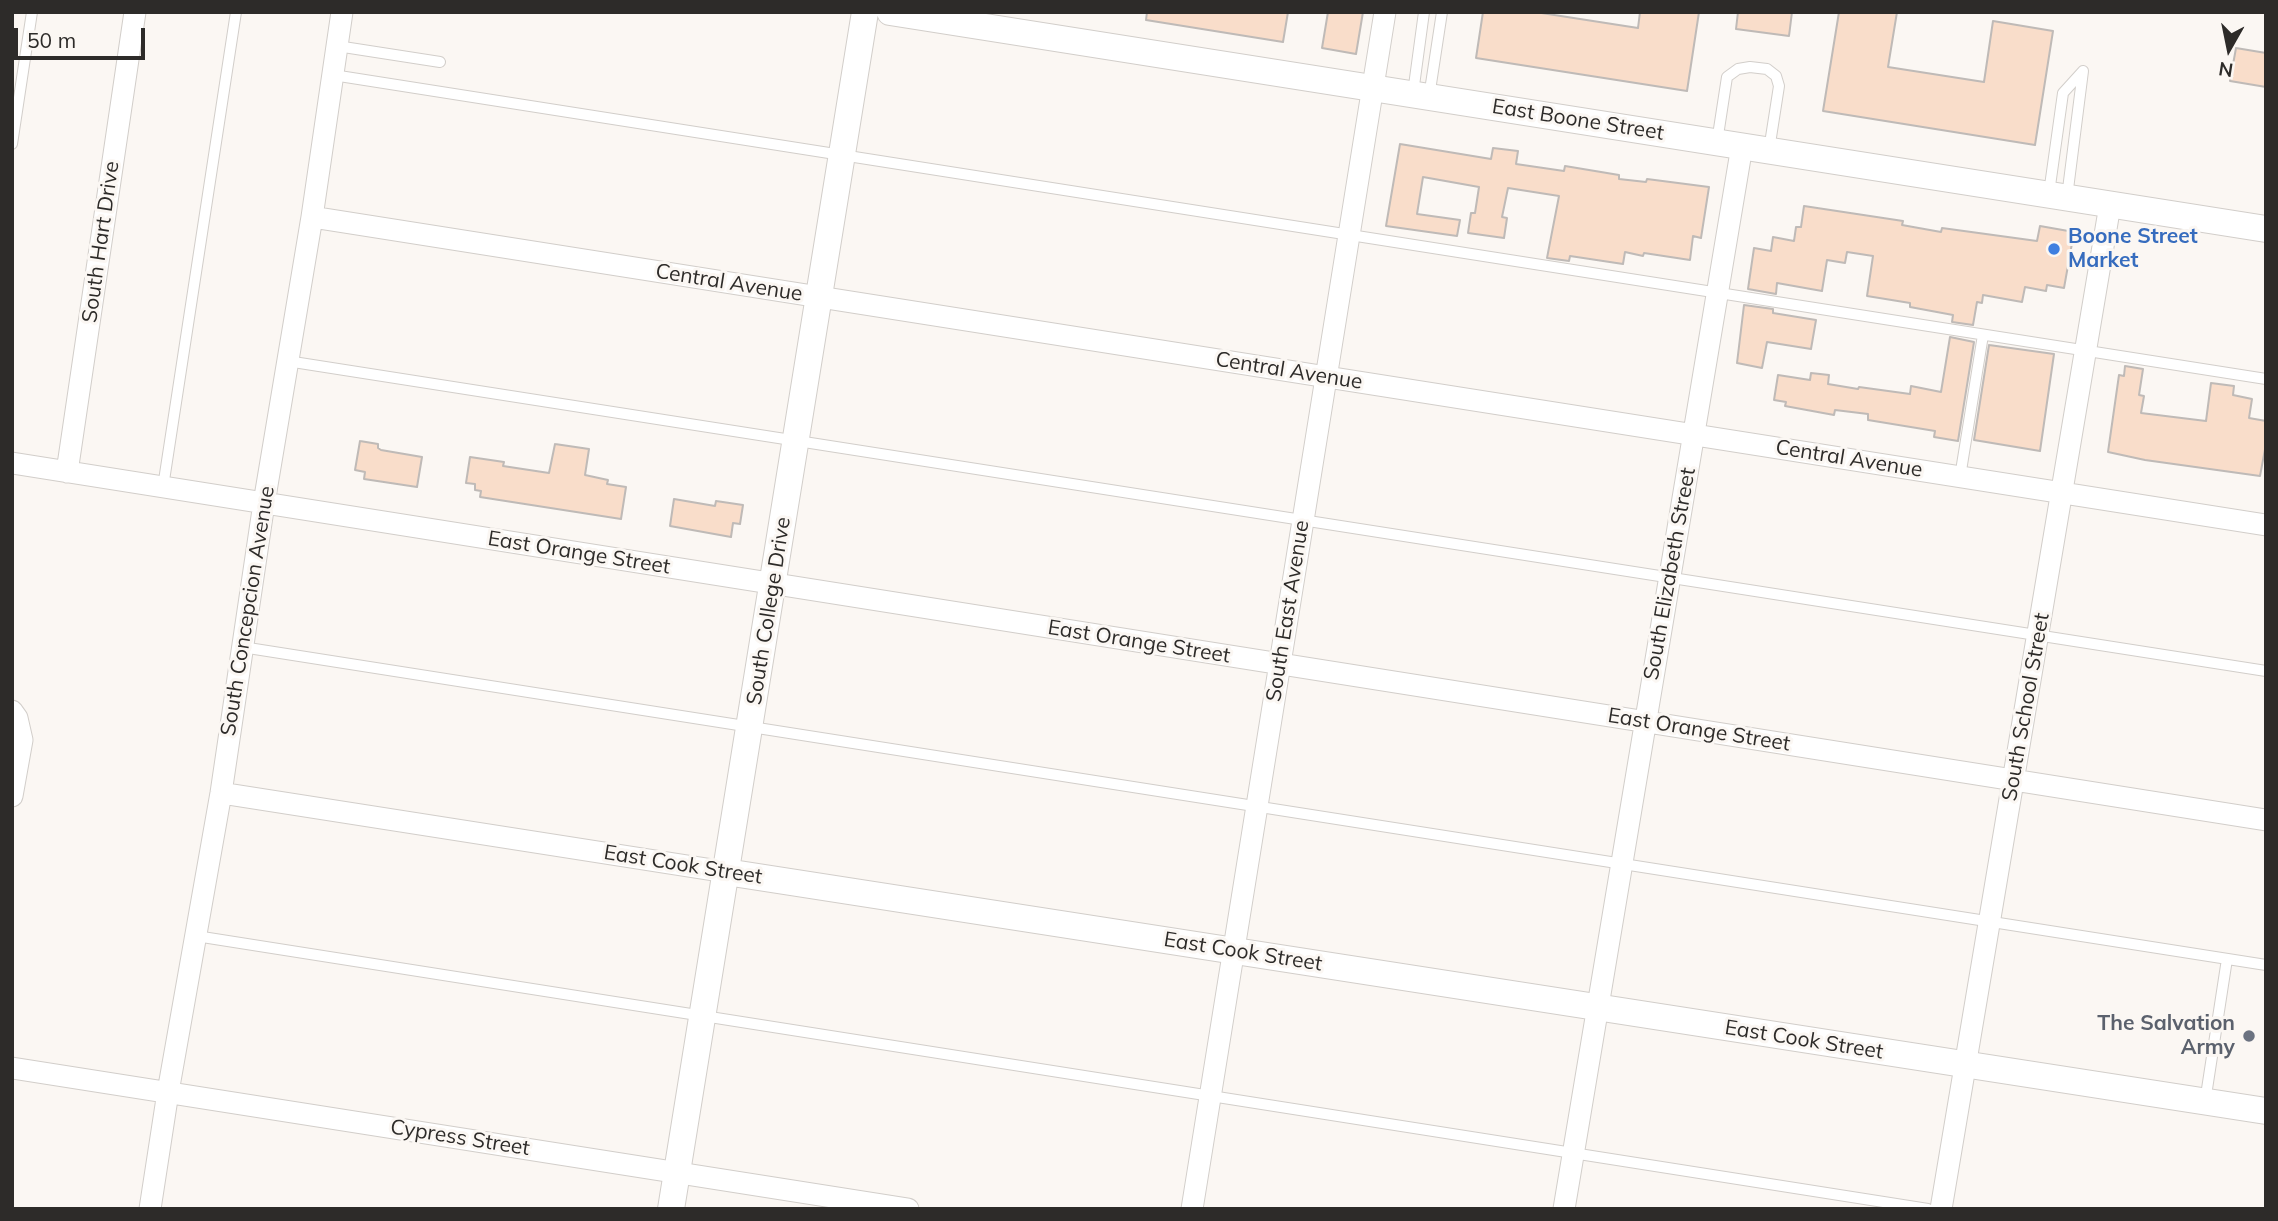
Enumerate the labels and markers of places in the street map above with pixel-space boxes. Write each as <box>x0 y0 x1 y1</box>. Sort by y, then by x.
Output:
place label: Boone Street Market <box>2068 224 2198 274</box>
marker: Boone Street Market <box>2046 241 2062 257</box>
place label: The Salvation Army <box>2097 1011 2235 1061</box>
marker: The Salvation Army <box>2241 1028 2257 1044</box>

